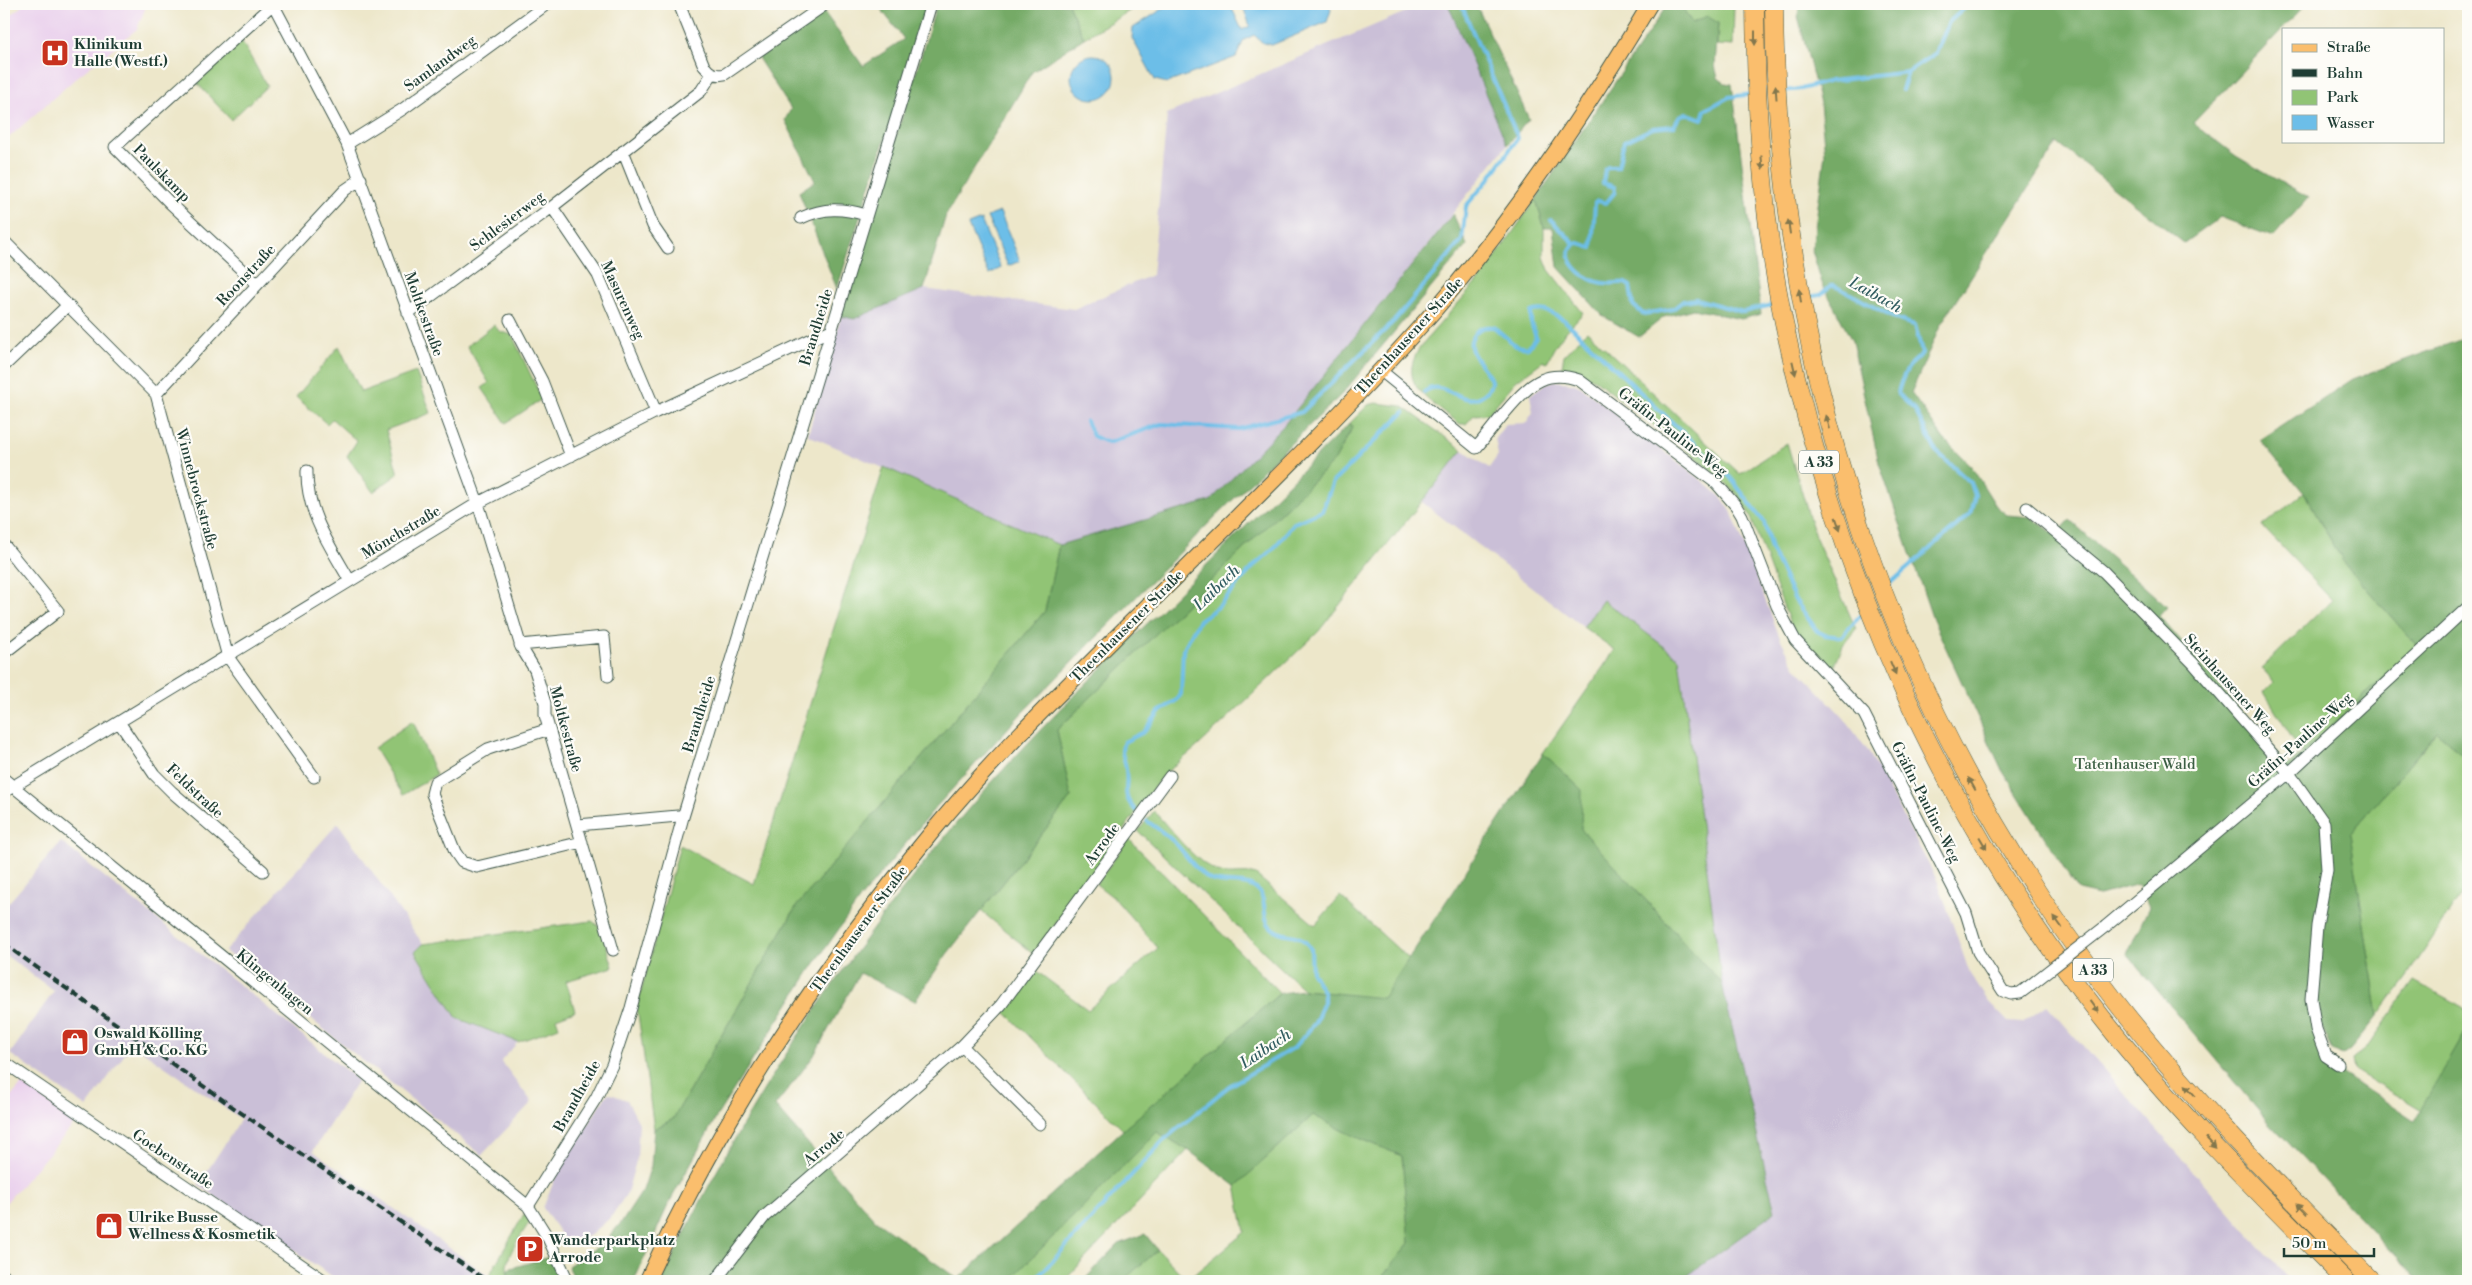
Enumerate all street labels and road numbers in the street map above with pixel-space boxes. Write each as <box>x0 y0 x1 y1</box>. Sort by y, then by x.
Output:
street label: Samlandweg <box>400 31 480 96</box>
street label: Paulskamp <box>129 140 195 206</box>
street label: Schlesierweg <box>466 187 549 256</box>
street label: Roonstraße <box>213 240 280 310</box>
street label: Masurenweg <box>596 258 649 343</box>
street label: Moltkestraße <box>399 269 448 359</box>
street label: Theenhausener Straße <box>1351 273 1467 399</box>
street label: Brandheide <box>795 286 837 369</box>
street label: Gräfin-Pauline-Weg <box>1614 384 1731 481</box>
street label: Winnebrockstraße <box>171 425 222 552</box>
road number: A 33 <box>1799 451 1839 474</box>
street label: Mönchstraße <box>358 501 444 563</box>
street label: Theenhausener Straße <box>1067 566 1188 687</box>
street label: Steinhausener Weg <box>2180 630 2280 739</box>
street label: Brandheide <box>678 673 720 756</box>
street label: Moltkestraße <box>545 684 586 774</box>
street label: Gräfin-Pauline-Weg <box>2244 688 2357 792</box>
street label: Gräfin-Pauline-Weg <box>1887 738 1965 866</box>
street label: Feldstraße <box>162 760 227 823</box>
street label: Arrode <box>1080 819 1124 870</box>
street label: Theenhausener Straße <box>807 862 912 997</box>
street label: Klingenhagen <box>232 945 317 1019</box>
road number: A 33 <box>2073 958 2113 982</box>
street label: Brandheide <box>549 1057 605 1137</box>
street label: Goebenstraße <box>128 1125 217 1194</box>
street label: Arrode <box>799 1125 849 1171</box>

